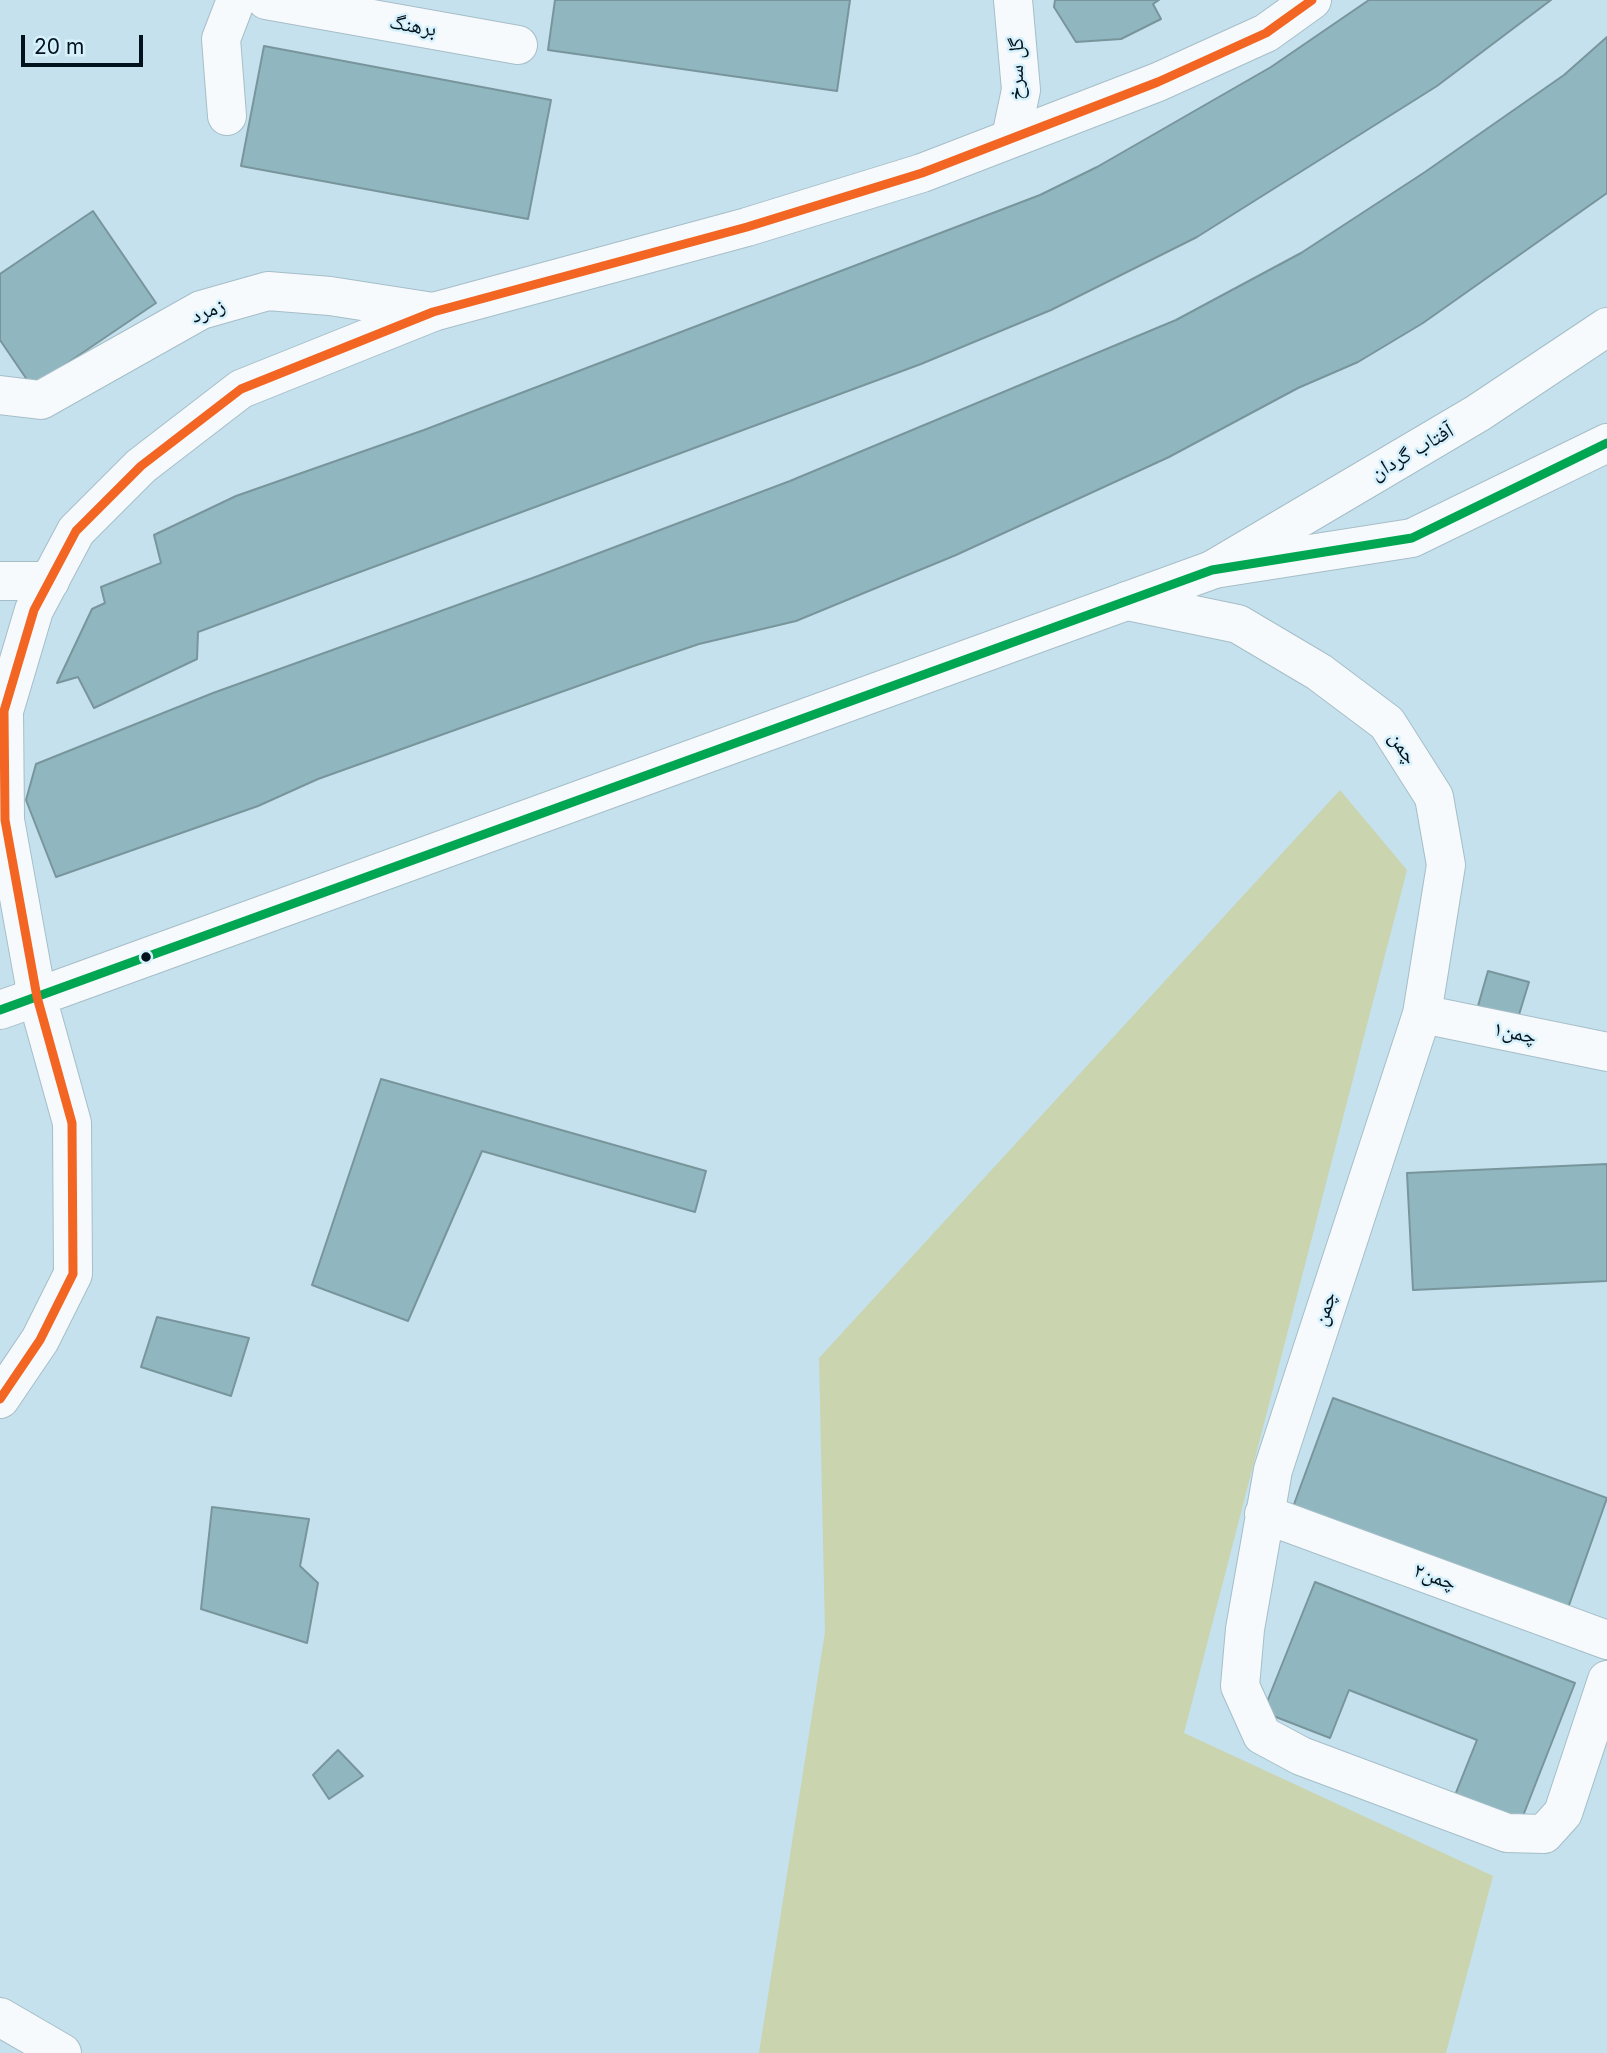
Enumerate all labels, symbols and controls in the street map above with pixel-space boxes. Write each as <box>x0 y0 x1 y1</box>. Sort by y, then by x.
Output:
street label: برهنگ <box>387 9 439 43</box>
scale bar <box>24 21 147 65</box>
text: 20 m <box>34 34 84 59</box>
street label: گل سرخ <box>1004 38 1030 100</box>
street label: زمرد <box>187 293 229 329</box>
street label: آفتاب گردان <box>1366 418 1458 486</box>
street label: چمن <box>1383 727 1423 769</box>
unlabelled marker <box>139 950 153 964</box>
street label: چمن۱ <box>1491 1016 1539 1050</box>
street label: چمن <box>1308 1289 1342 1329</box>
street label: چمن۲ <box>1410 1558 1460 1596</box>

